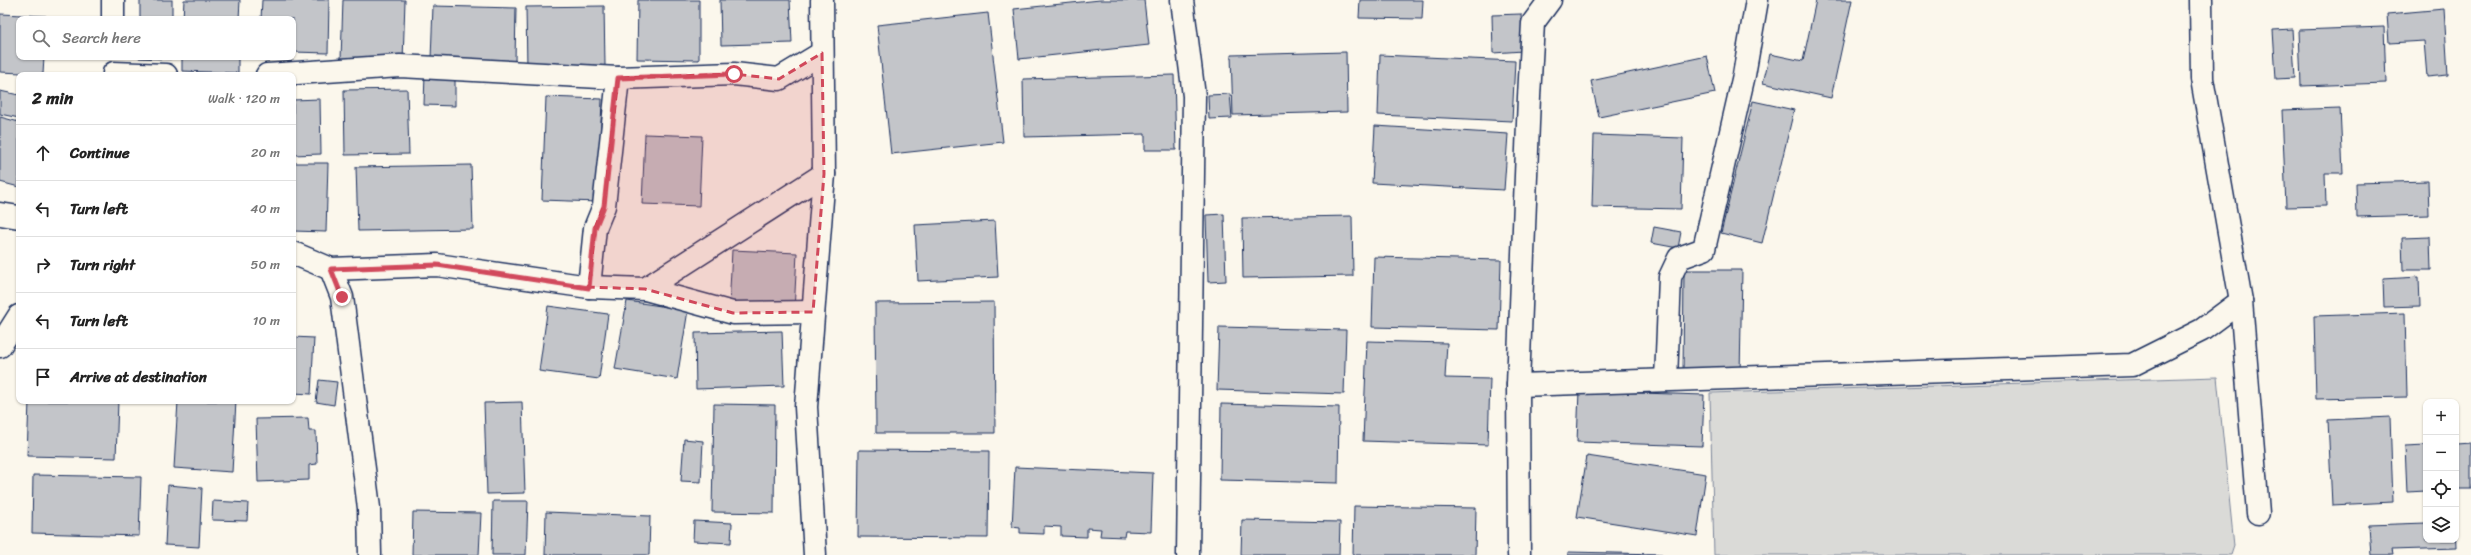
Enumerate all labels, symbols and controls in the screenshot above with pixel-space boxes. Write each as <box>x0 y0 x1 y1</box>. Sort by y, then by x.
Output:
search box <box>16 16 296 60</box>
text: Search here <box>62 25 141 51</box>
icon: search <box>30 27 52 49</box>
route start <box>725 65 743 83</box>
text: 2 min <box>32 83 73 113</box>
text: Walk · 120 m <box>208 87 280 110</box>
text: Continue <box>70 140 130 166</box>
text: 20 m <box>251 141 280 164</box>
icon: ahead <box>32 142 54 164</box>
text: Turn left <box>70 196 128 222</box>
text: 40 m <box>250 197 280 220</box>
icon: left <box>32 198 54 220</box>
text: Turn right <box>70 252 135 278</box>
text: 50 m <box>250 253 280 276</box>
icon: right <box>32 254 54 276</box>
route end <box>333 288 351 306</box>
text: Turn left <box>70 308 128 334</box>
text: 10 m <box>253 309 280 332</box>
icon: left <box>32 310 54 332</box>
text: Arrive at destination <box>70 364 207 390</box>
icon: arrive <box>32 366 54 388</box>
map controls <box>2423 399 2459 543</box>
button: + <box>2423 399 2459 435</box>
button: − <box>2423 435 2459 471</box>
button: locate <box>2423 471 2459 507</box>
button: layers <box>2423 507 2459 543</box>

